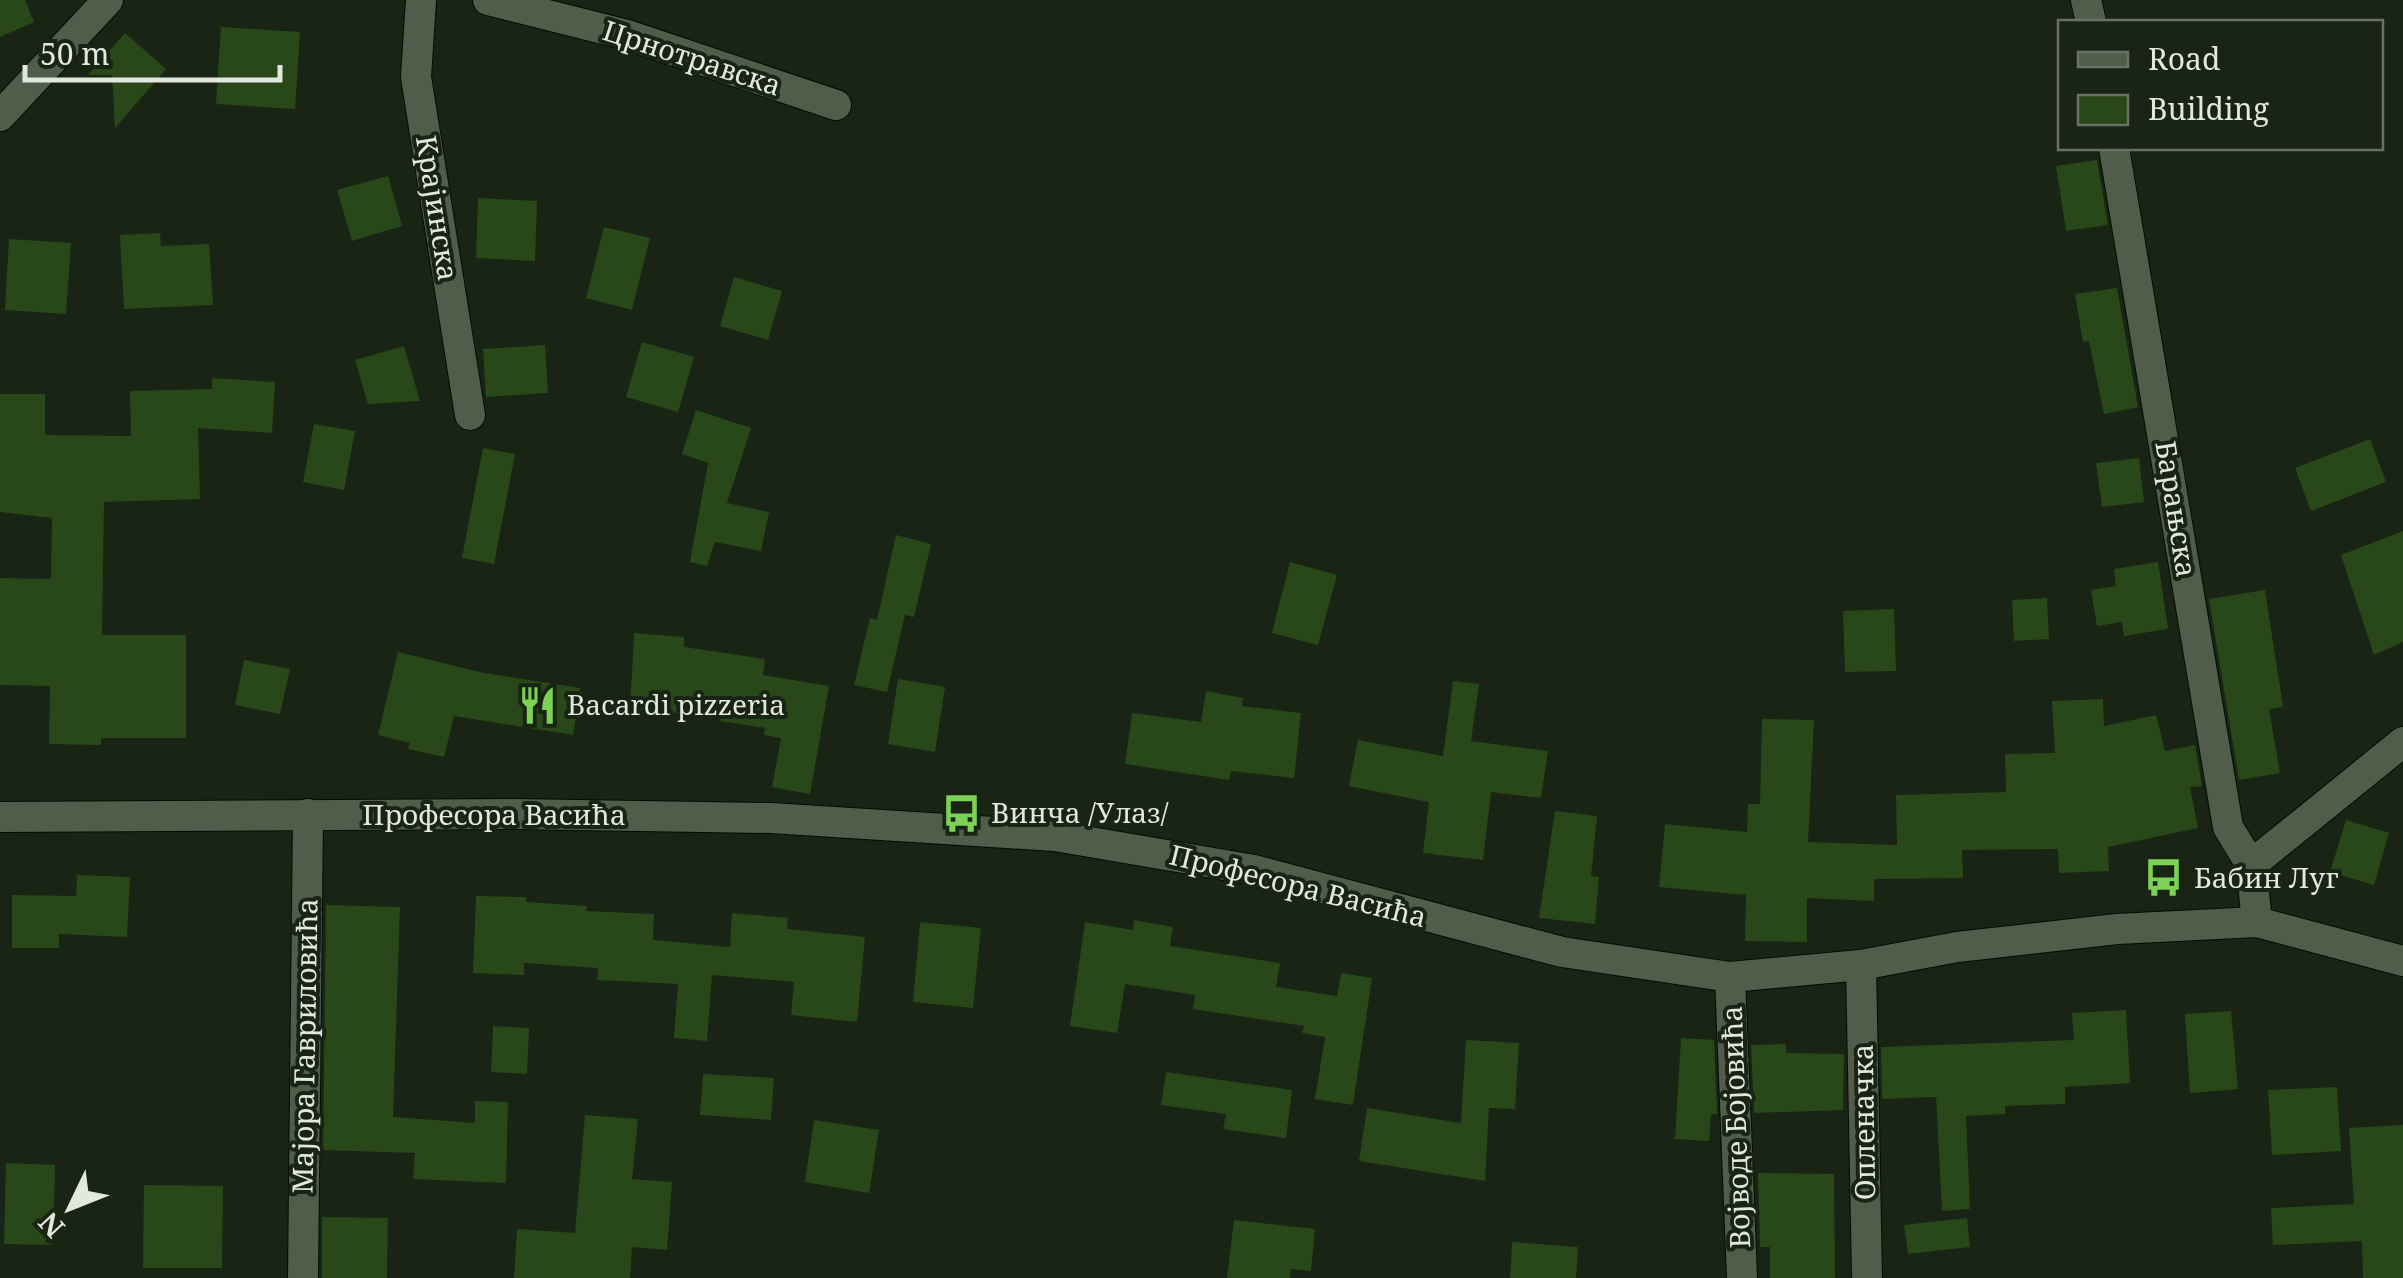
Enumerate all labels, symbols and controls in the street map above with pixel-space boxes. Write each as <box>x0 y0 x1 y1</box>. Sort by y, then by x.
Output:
street label: Црнотравска <box>598 10 786 104</box>
scale bar <box>25 20 280 82</box>
legend <box>2058 20 2383 150</box>
text: 50 m <box>40 33 110 74</box>
text: Road <box>2148 38 2220 79</box>
text: Building <box>2148 88 2269 129</box>
street label: Крајинска <box>408 133 468 283</box>
street label: Барањска <box>2147 438 2207 580</box>
restaurant icon: Bacardi pizzeria <box>516 684 558 726</box>
place label: Bacardi pizzeria <box>567 685 785 723</box>
bus stop icon: Винча /Улаз/ <box>940 792 982 834</box>
place label: Винча /Улаз/ <box>991 793 1170 831</box>
street label: Професора Васића <box>362 795 626 833</box>
street label: Професора Васића <box>1166 835 1431 935</box>
bus stop icon: Бабин Луг <box>2143 857 2185 899</box>
place label: Бабин Луг <box>2194 858 2339 896</box>
street label: Мајора Гавриловића <box>282 898 326 1194</box>
street label: Војводе Бојовића <box>1712 1005 1758 1249</box>
street label: Опленачка <box>1843 1044 1883 1200</box>
north arrow <box>20 1158 120 1258</box>
text: N <box>30 1205 72 1247</box>

